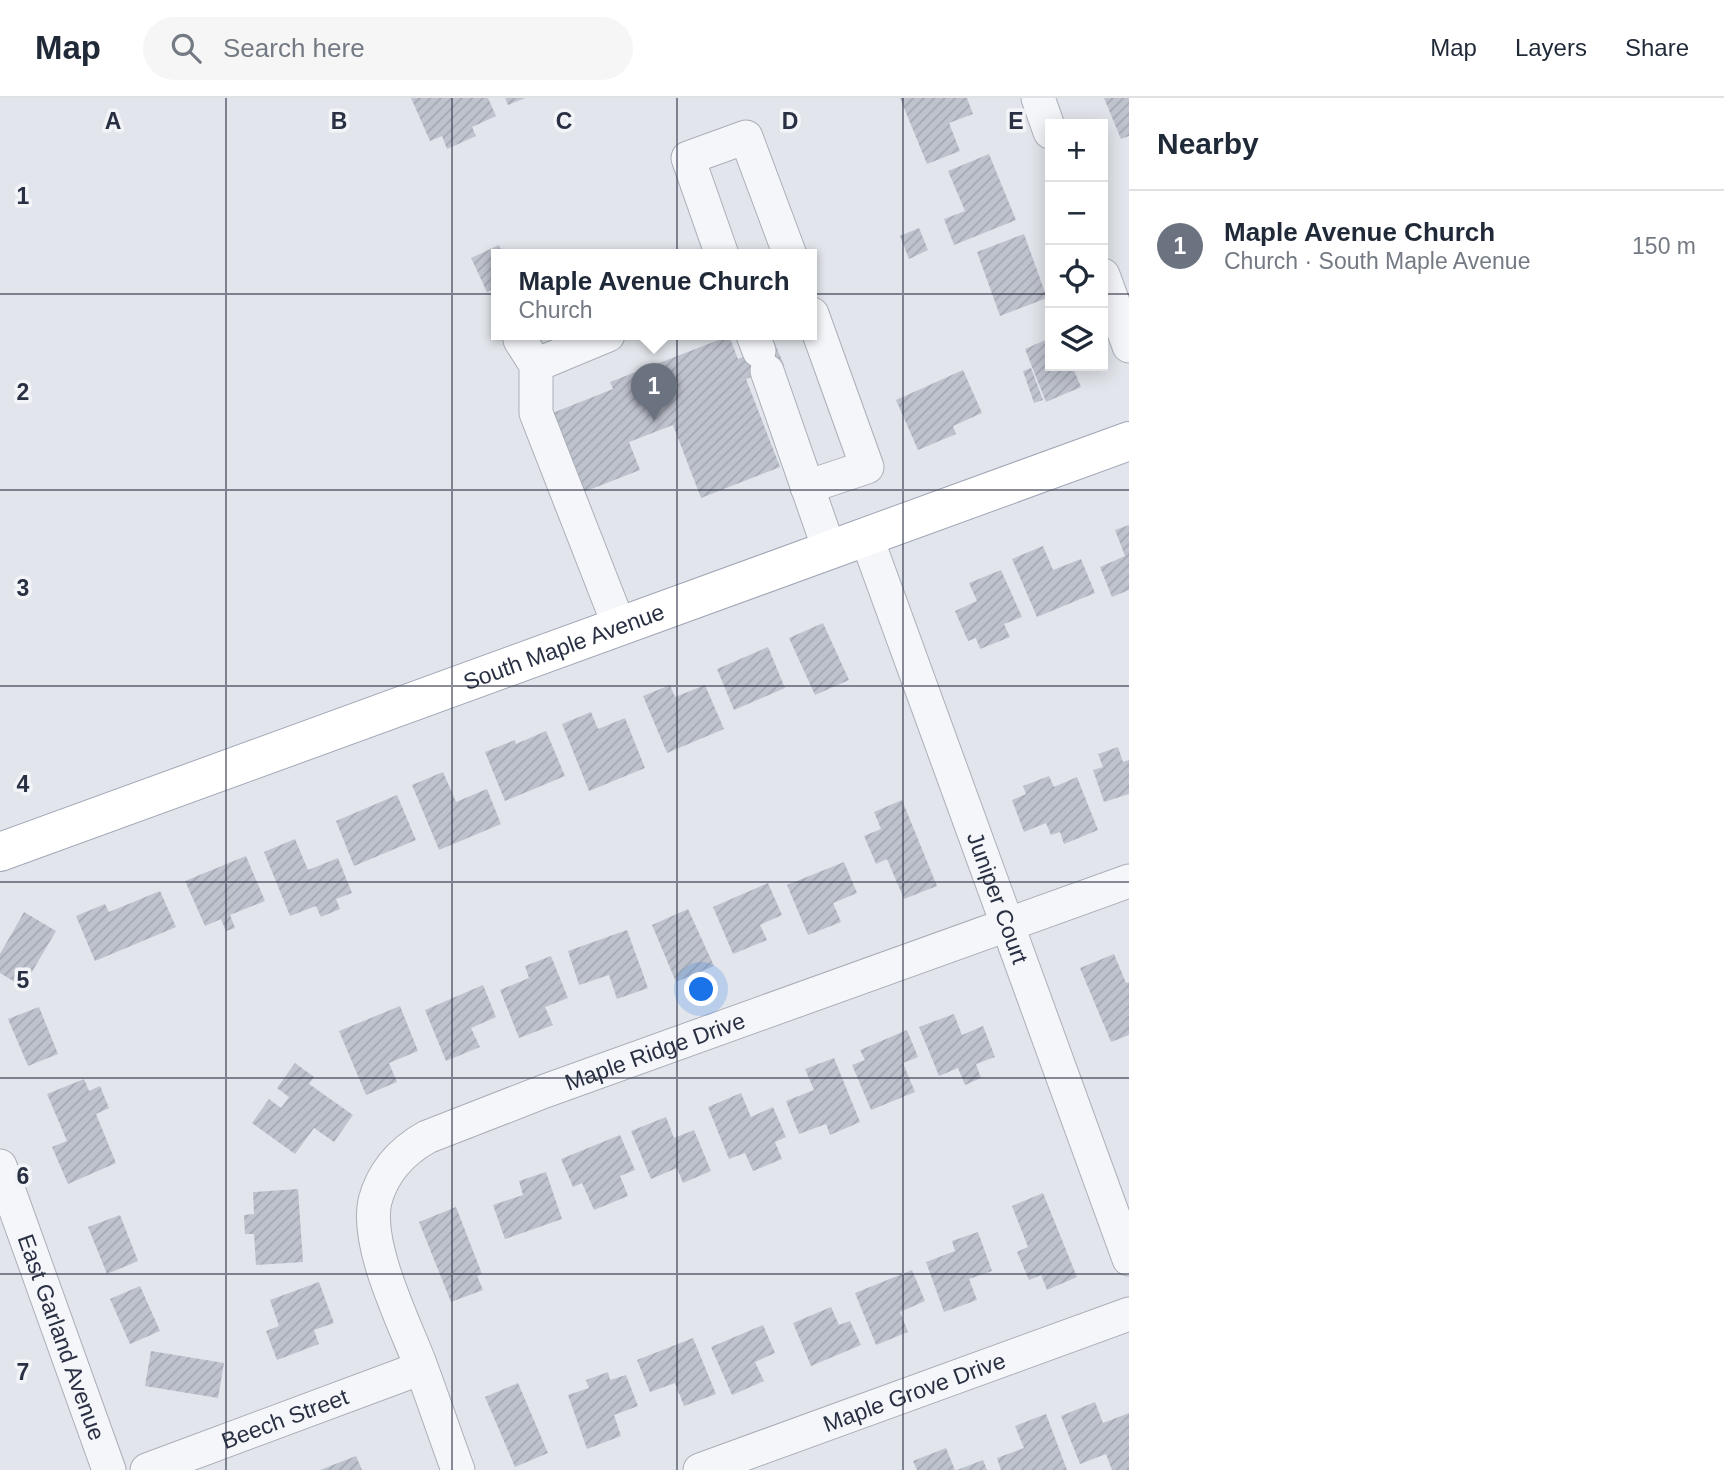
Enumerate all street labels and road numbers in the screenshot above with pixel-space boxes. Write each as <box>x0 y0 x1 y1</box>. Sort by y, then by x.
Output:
street label: South Maple Avenue <box>460 598 668 695</box>
street label: Juniper Court <box>962 828 1034 968</box>
street label: Maple Ridge Drive <box>561 1007 748 1096</box>
street label: East Garland Avenue <box>13 1231 110 1444</box>
street label: Maple Grove Drive <box>820 1347 1009 1437</box>
street label: Beech Street <box>218 1383 352 1454</box>

